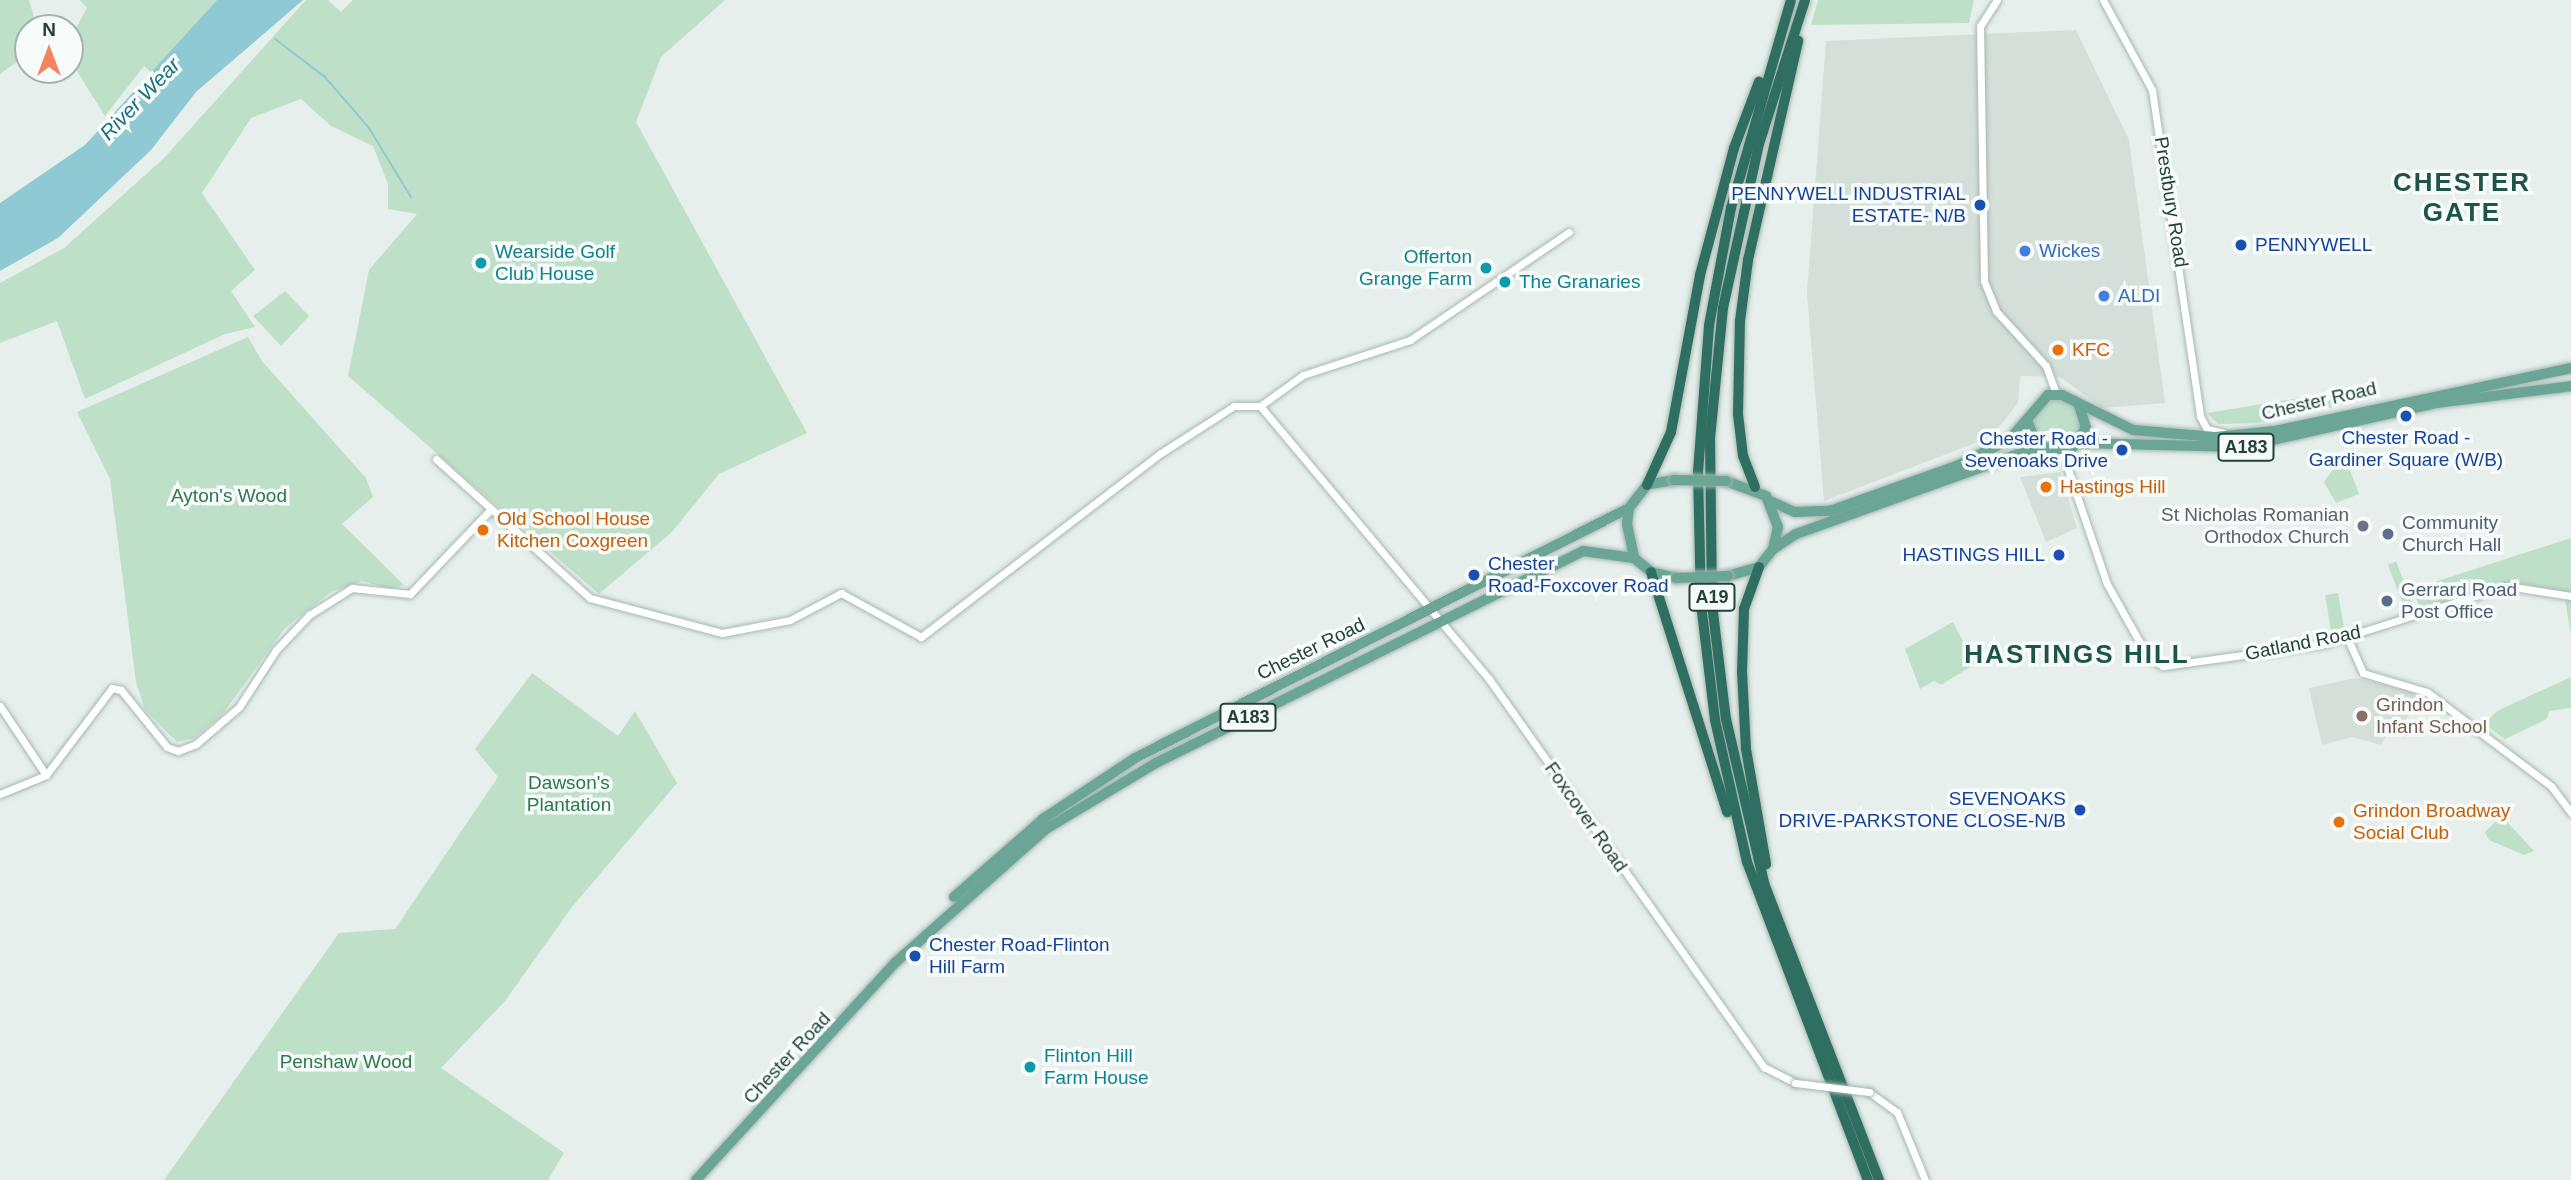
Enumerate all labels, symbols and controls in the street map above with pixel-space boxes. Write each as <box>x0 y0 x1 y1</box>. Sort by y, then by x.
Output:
north arrow <box>14 14 84 84</box>
text: N <box>42 19 56 40</box>
water label: River Wear <box>95 53 185 145</box>
street label: Prestbury Road <box>2149 135 2193 269</box>
district label: CHESTER GATE <box>2394 167 2530 228</box>
place label: PENNYWELL INDUSTRIAL ESTATE- N/B <box>1731 183 1966 227</box>
marker: PENNYWELL INDUSTRIAL ESTATE- N/B <box>1972 197 1988 213</box>
place label: PENNYWELL <box>2255 234 2372 256</box>
marker: PENNYWELL <box>2233 237 2249 253</box>
place label: Wickes <box>2039 240 2100 262</box>
place label: Wearside Golf Club House <box>495 241 615 285</box>
marker: Wickes <box>2017 243 2033 259</box>
place label: Offerton Grange Farm <box>1359 246 1472 290</box>
marker: Wearside Golf Club House <box>473 255 489 271</box>
marker: Offerton Grange Farm <box>1478 260 1494 276</box>
place label: The Granaries <box>1519 271 1640 293</box>
marker: The Granaries <box>1497 274 1513 290</box>
place label: ALDI <box>2118 285 2160 307</box>
marker: ALDI <box>2096 288 2112 304</box>
place label: KFC <box>2072 339 2110 361</box>
marker: KFC <box>2050 342 2066 358</box>
street label: Chester Road <box>2259 377 2379 425</box>
marker: Chester Road - Gardiner Square (W/B) <box>2398 408 2414 424</box>
place label: Chester Road - Gardiner Square (W/B) <box>2309 427 2503 471</box>
place label: Chester Road - Sevenoaks Drive <box>1964 428 2108 472</box>
road number: A183 <box>2216 432 2276 462</box>
marker: Chester Road - Sevenoaks Drive <box>2114 442 2130 458</box>
place label: Hastings Hill <box>2060 476 2166 498</box>
marker: Hastings Hill <box>2038 479 2054 495</box>
park label: Ayton's Wood <box>171 485 287 507</box>
place label: St Nicholas Romanian Orthodox Church <box>2161 504 2349 548</box>
place label: Old School House Kitchen Coxgreen <box>497 508 650 552</box>
place label: Community Church Hall <box>2402 512 2501 556</box>
marker: St Nicholas Romanian Orthodox Church <box>2355 518 2371 534</box>
marker: Old School House Kitchen Coxgreen <box>475 522 491 538</box>
marker: Community Church Hall <box>2380 526 2396 542</box>
place label: HASTINGS HILL <box>1902 544 2045 566</box>
marker: HASTINGS HILL <box>2051 547 2067 563</box>
place label: Chester Road-Foxcover Road <box>1488 553 1669 597</box>
marker: Chester Road-Foxcover Road <box>1466 567 1482 583</box>
place label: Gerrard Road Post Office <box>2401 579 2517 623</box>
road number: A19 <box>1688 582 1736 612</box>
marker: Gerrard Road Post Office <box>2379 593 2395 609</box>
street label: Chester Road <box>1253 613 1369 685</box>
street label: Gatland Road <box>2243 621 2363 665</box>
district label: HASTINGS HILL <box>1966 639 2188 671</box>
place label: Grindon Infant School <box>2376 694 2487 738</box>
road number: A183 <box>1218 702 1278 732</box>
marker: Grindon Infant School <box>2354 708 2370 724</box>
street label: Foxcover Road <box>1540 758 1632 876</box>
park label: Dawson's Plantation <box>527 772 611 816</box>
place label: SEVENOAKS DRIVE-PARKSTONE CLOSE-N/B <box>1778 788 2066 832</box>
place label: Grindon Broadway Social Club <box>2353 800 2510 844</box>
marker: SEVENOAKS DRIVE-PARKSTONE CLOSE-N/B <box>2072 802 2088 818</box>
marker: Grindon Broadway Social Club <box>2331 814 2347 830</box>
place label: Chester Road-Flinton Hill Farm <box>929 934 1110 978</box>
marker: Chester Road-Flinton Hill Farm <box>907 948 923 964</box>
street label: Chester Road <box>739 1007 835 1109</box>
place label: Flinton Hill Farm House <box>1044 1045 1149 1089</box>
park label: Penshaw Wood <box>280 1051 412 1073</box>
marker: Flinton Hill Farm House <box>1022 1059 1038 1075</box>

